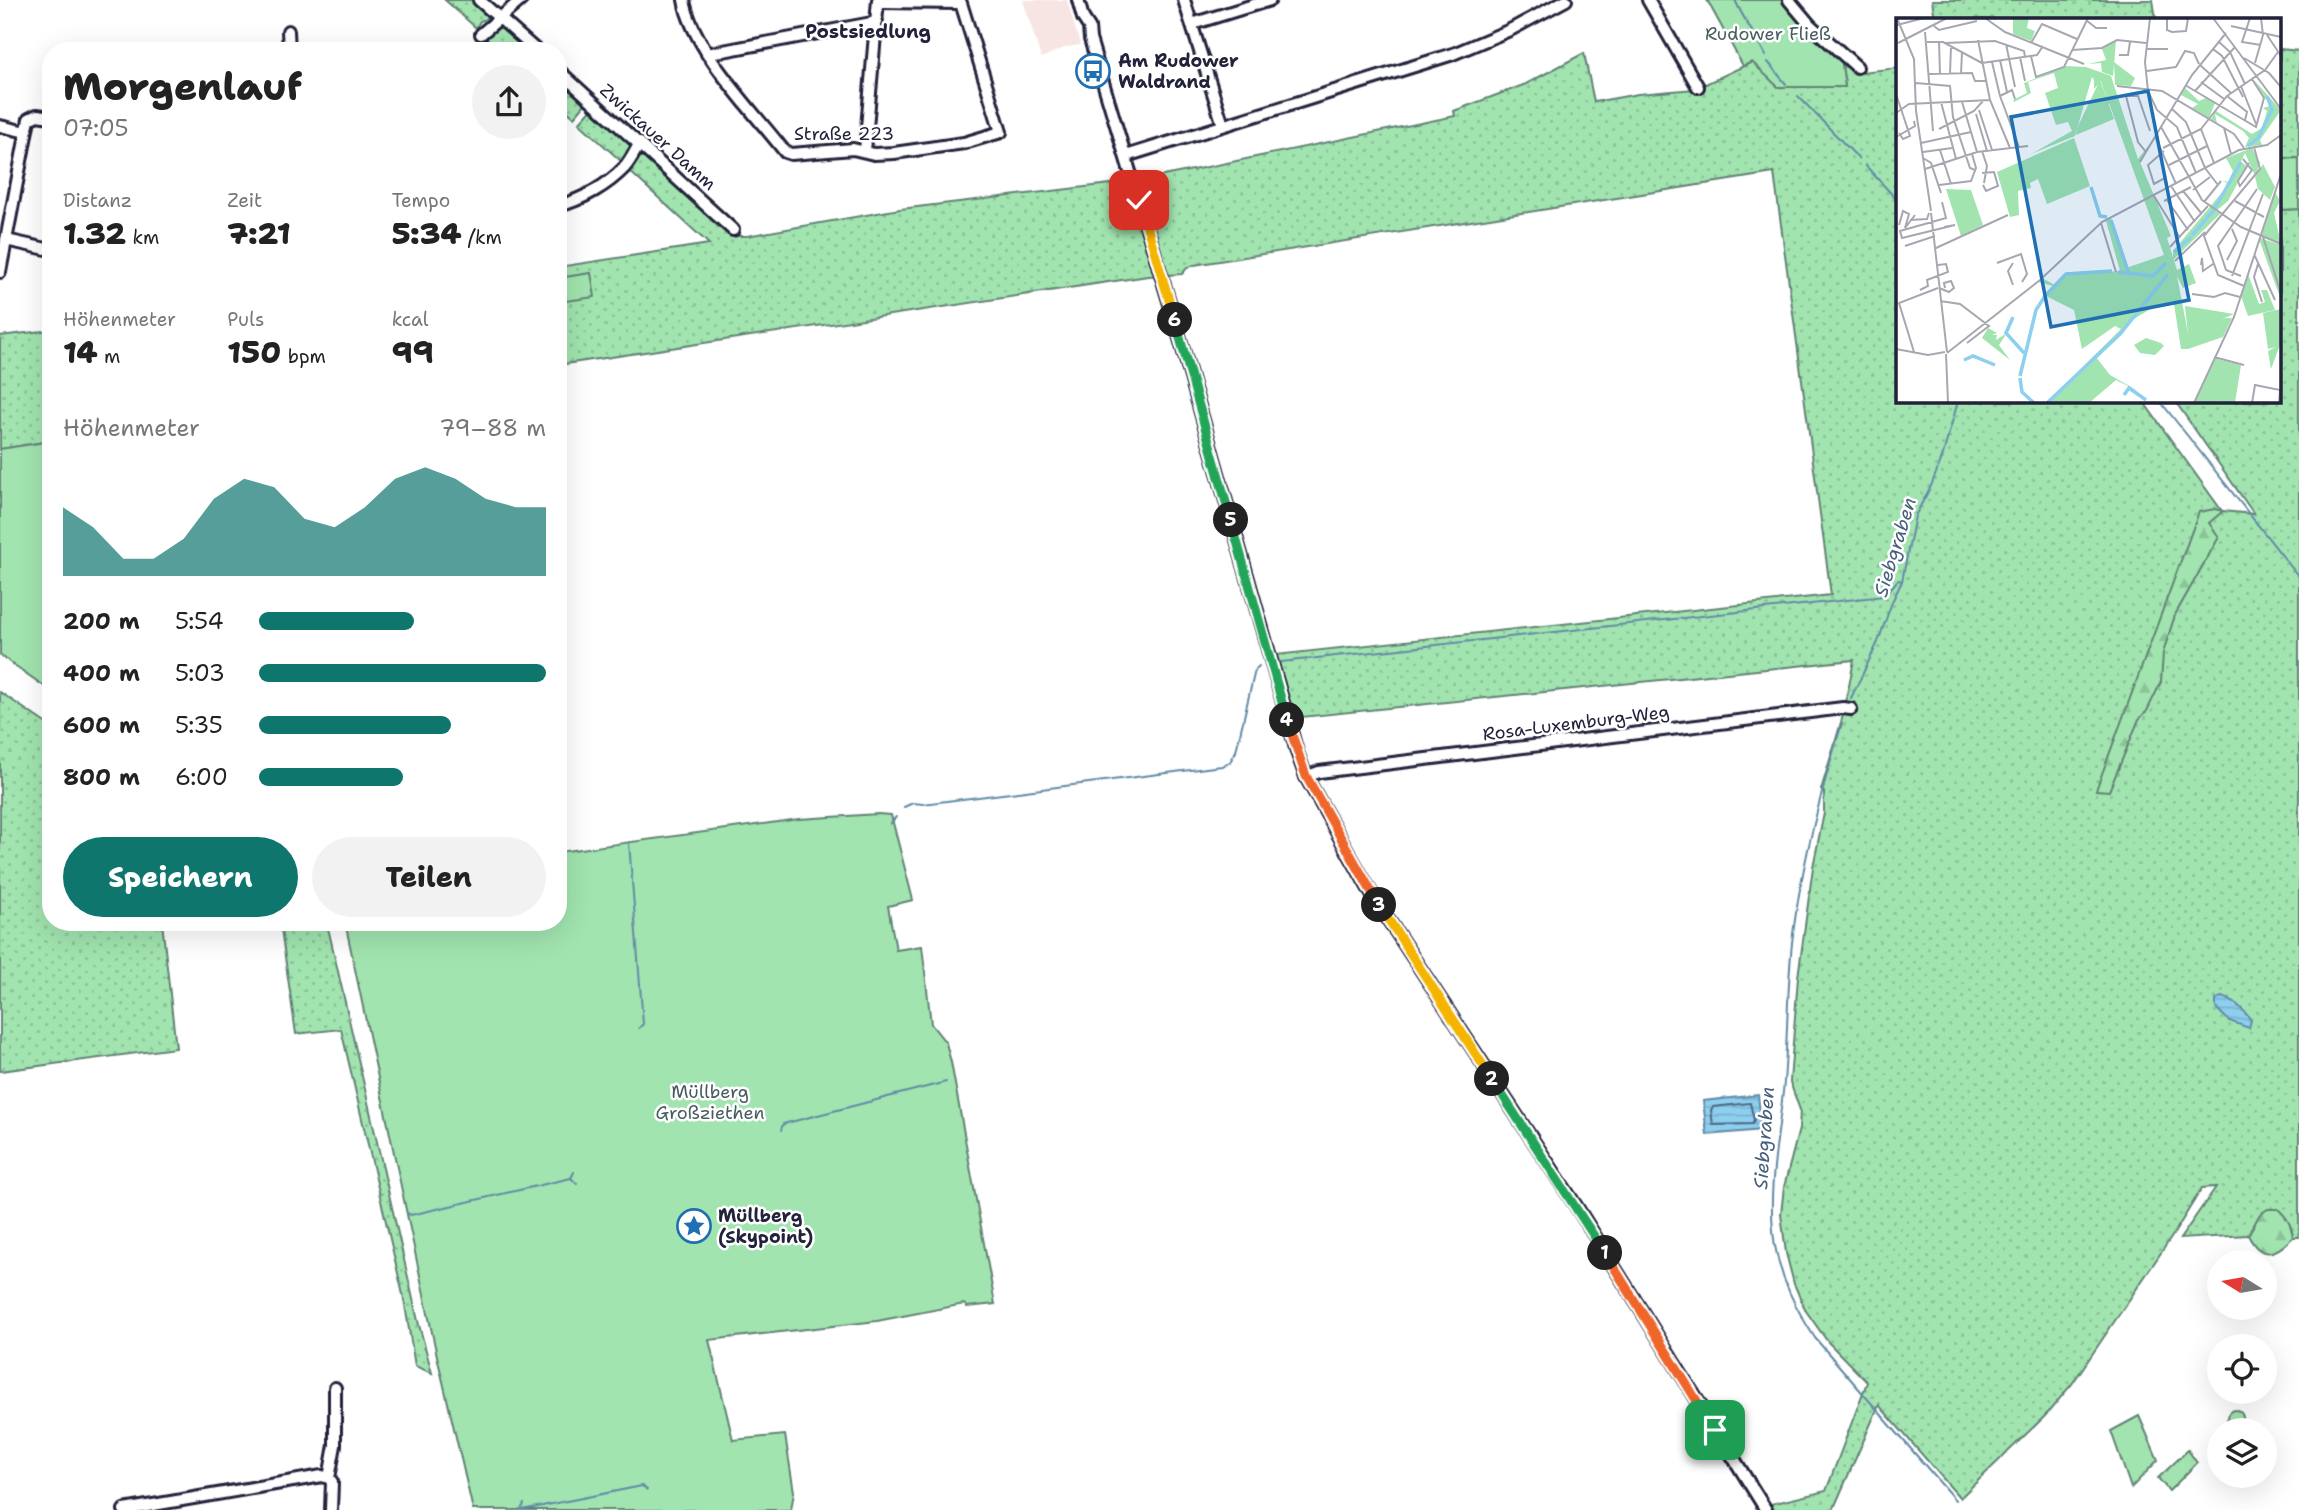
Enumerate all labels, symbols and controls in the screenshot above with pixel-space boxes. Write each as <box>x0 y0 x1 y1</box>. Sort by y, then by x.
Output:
inset map <box>1896 18 2282 402</box>
district label: Postsiedlung <box>805 19 931 44</box>
park label: Rudower Fließ <box>1705 22 1831 46</box>
place label: Am Rudower Waldrand <box>1118 49 1239 94</box>
bus stop icon: Am Rudower Waldrand <box>1074 52 1112 90</box>
text: Morgenlauf <box>63 61 302 112</box>
button: share <box>472 65 546 139</box>
street label: Zwickauer Damm <box>595 78 721 196</box>
text: 07:05 <box>63 113 129 143</box>
street label: Straße 223 <box>794 122 894 146</box>
pin <box>1109 170 1169 230</box>
icon: check <box>1120 181 1158 219</box>
text: Distanz <box>63 188 132 213</box>
text: Zeit <box>227 188 262 213</box>
text: Tempo <box>392 188 450 213</box>
text: 1.32 <box>63 213 126 254</box>
text: 7:21 <box>227 213 291 254</box>
text: 5:34 <box>392 213 461 254</box>
text: km <box>126 225 159 250</box>
text: /km <box>461 225 502 250</box>
pin: 6 <box>1158 302 1192 338</box>
text: Höhenmeter <box>63 307 176 332</box>
text: Puls <box>227 307 264 332</box>
text: kcal <box>392 307 429 332</box>
text: 6 <box>1168 307 1181 332</box>
text: 14 <box>63 332 98 373</box>
text: 150 <box>227 332 281 373</box>
text: 99 <box>392 332 434 373</box>
text: m <box>98 344 120 369</box>
text: bpm <box>281 344 326 369</box>
text: Höhenmeter <box>63 413 200 443</box>
text: 79–88 m <box>439 413 546 443</box>
water label: Siebgraben <box>1868 494 1922 600</box>
pin: 5 <box>1214 503 1248 538</box>
text: 5 <box>1225 507 1236 532</box>
text: 200 m <box>63 606 140 636</box>
text: 5:54 <box>175 606 224 636</box>
text: 400 m <box>63 658 140 688</box>
text: 5:03 <box>175 658 225 688</box>
street label: Rosa-Luxemburg-Weg <box>1481 700 1671 746</box>
pin: 4 <box>1270 702 1304 738</box>
text: 4 <box>1280 707 1293 732</box>
text: 600 m <box>63 710 140 740</box>
text: 5:35 <box>175 710 223 740</box>
text: 800 m <box>63 762 140 792</box>
text: 6:00 <box>175 762 228 792</box>
button: Speichern <box>63 837 298 917</box>
button: Teilen <box>312 837 546 917</box>
pin: 3 <box>1362 888 1396 922</box>
text: 3 <box>1372 892 1385 917</box>
pin: 2 <box>1474 1062 1510 1096</box>
text: 2 <box>1485 1066 1498 1091</box>
park label: Müllberg Großziethen <box>656 1080 764 1125</box>
water label: Siebgraben <box>1748 1086 1780 1190</box>
place label: Müllberg (Skypoint) <box>718 1204 813 1249</box>
place icon: Müllberg (Skypoint) <box>675 1207 713 1245</box>
pin: 1 <box>1588 1236 1622 1270</box>
text: 1 <box>1600 1240 1609 1265</box>
north arrow <box>2207 1250 2277 1320</box>
map controls <box>2207 1250 2277 1488</box>
button: locate <box>2207 1334 2277 1404</box>
pin <box>1685 1400 1745 1460</box>
icon: arrive <box>1696 1411 1734 1449</box>
button: layers <box>2207 1418 2277 1488</box>

